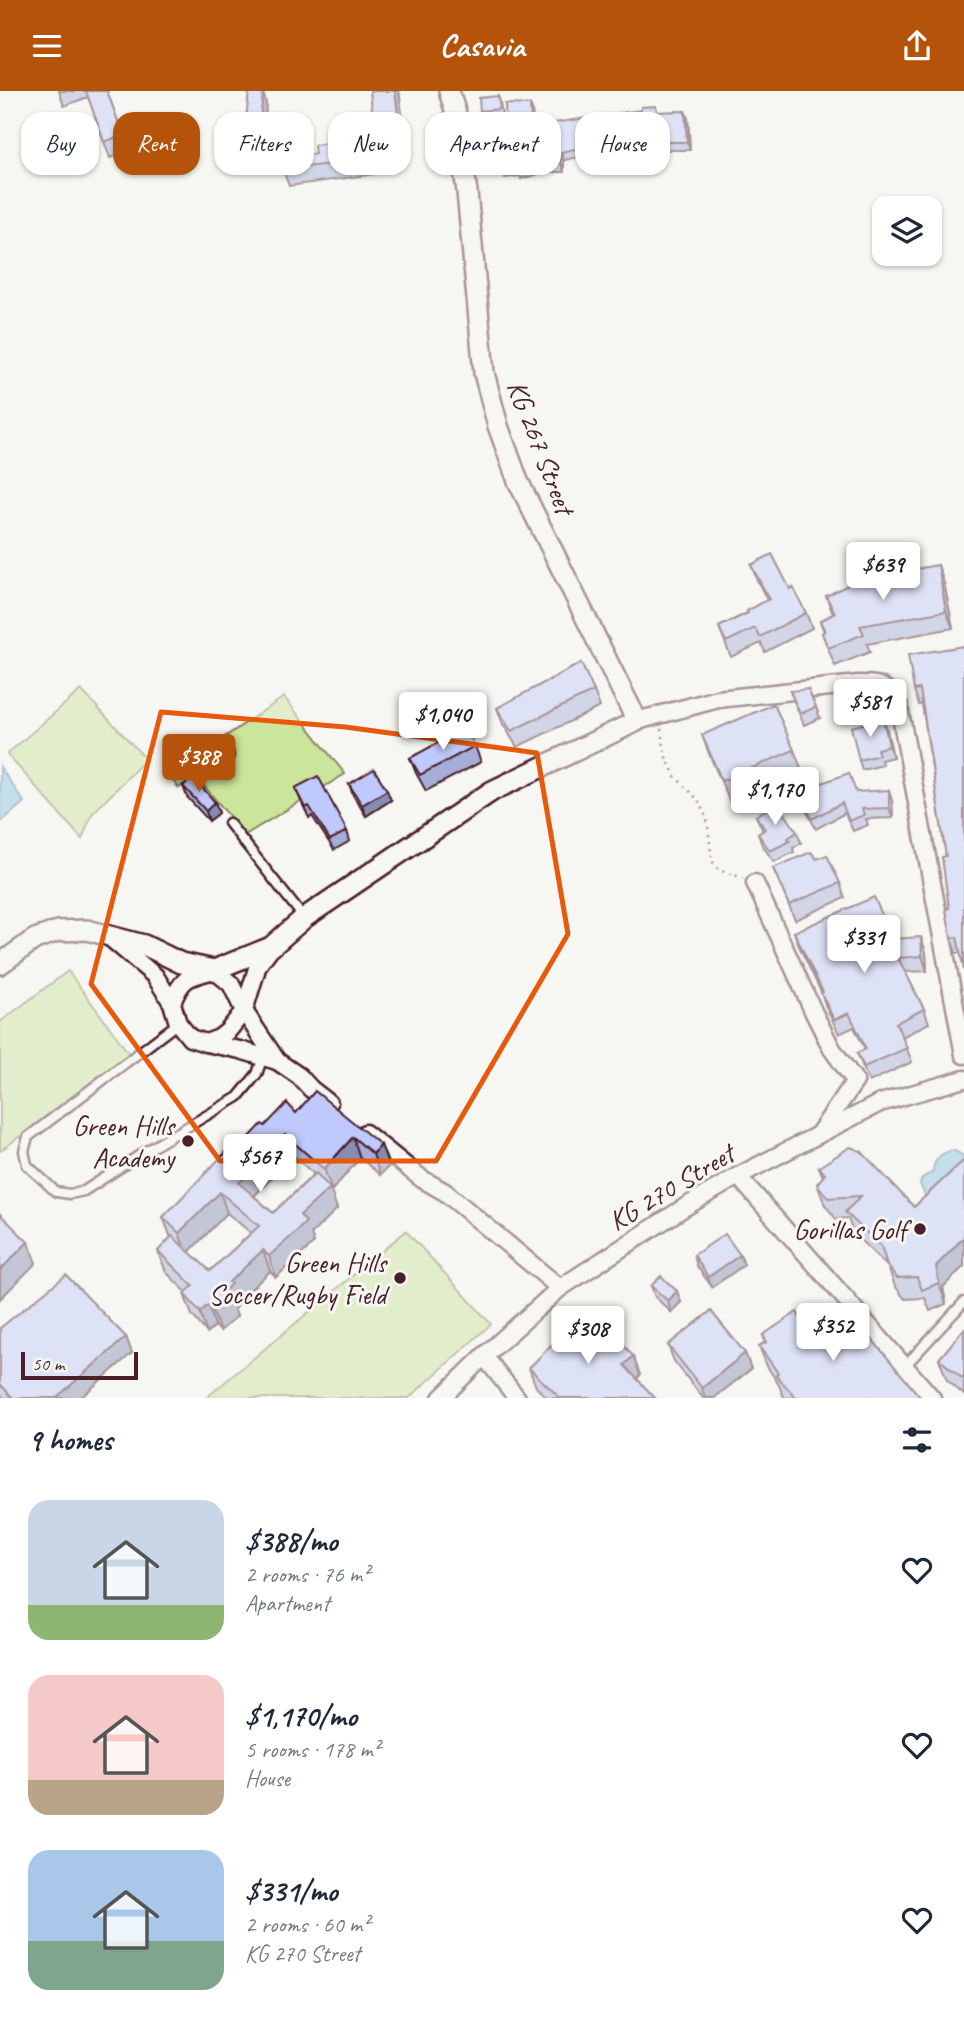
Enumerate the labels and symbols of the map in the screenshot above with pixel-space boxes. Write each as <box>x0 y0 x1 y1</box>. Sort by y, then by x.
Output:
street label: KG 267 Street <box>500 375 584 522</box>
pin: $639 <box>842 543 924 602</box>
pin: $581 <box>829 679 911 739</box>
pin: $1,040 <box>386 693 500 752</box>
pin: $388 <box>158 735 240 794</box>
pin: $1,170 <box>718 767 832 827</box>
pin: $331 <box>823 915 905 975</box>
place label: Green Hills Academy <box>73 1108 176 1175</box>
marker: Green Hills Academy <box>180 1133 196 1149</box>
street label: KG 270 Street <box>602 1134 743 1238</box>
pin: $567 <box>219 1135 301 1194</box>
place label: Gorillas Golf <box>793 1212 913 1247</box>
marker: Gorillas Golf <box>912 1221 928 1237</box>
place label: Green Hills Soccer/Rugby Field <box>208 1245 390 1312</box>
marker: Green Hills Soccer/Rugby Field <box>392 1270 408 1286</box>
pin: $352 <box>792 1303 874 1363</box>
pin: $308 <box>547 1307 629 1366</box>
scale bar <box>21 1349 138 1381</box>

